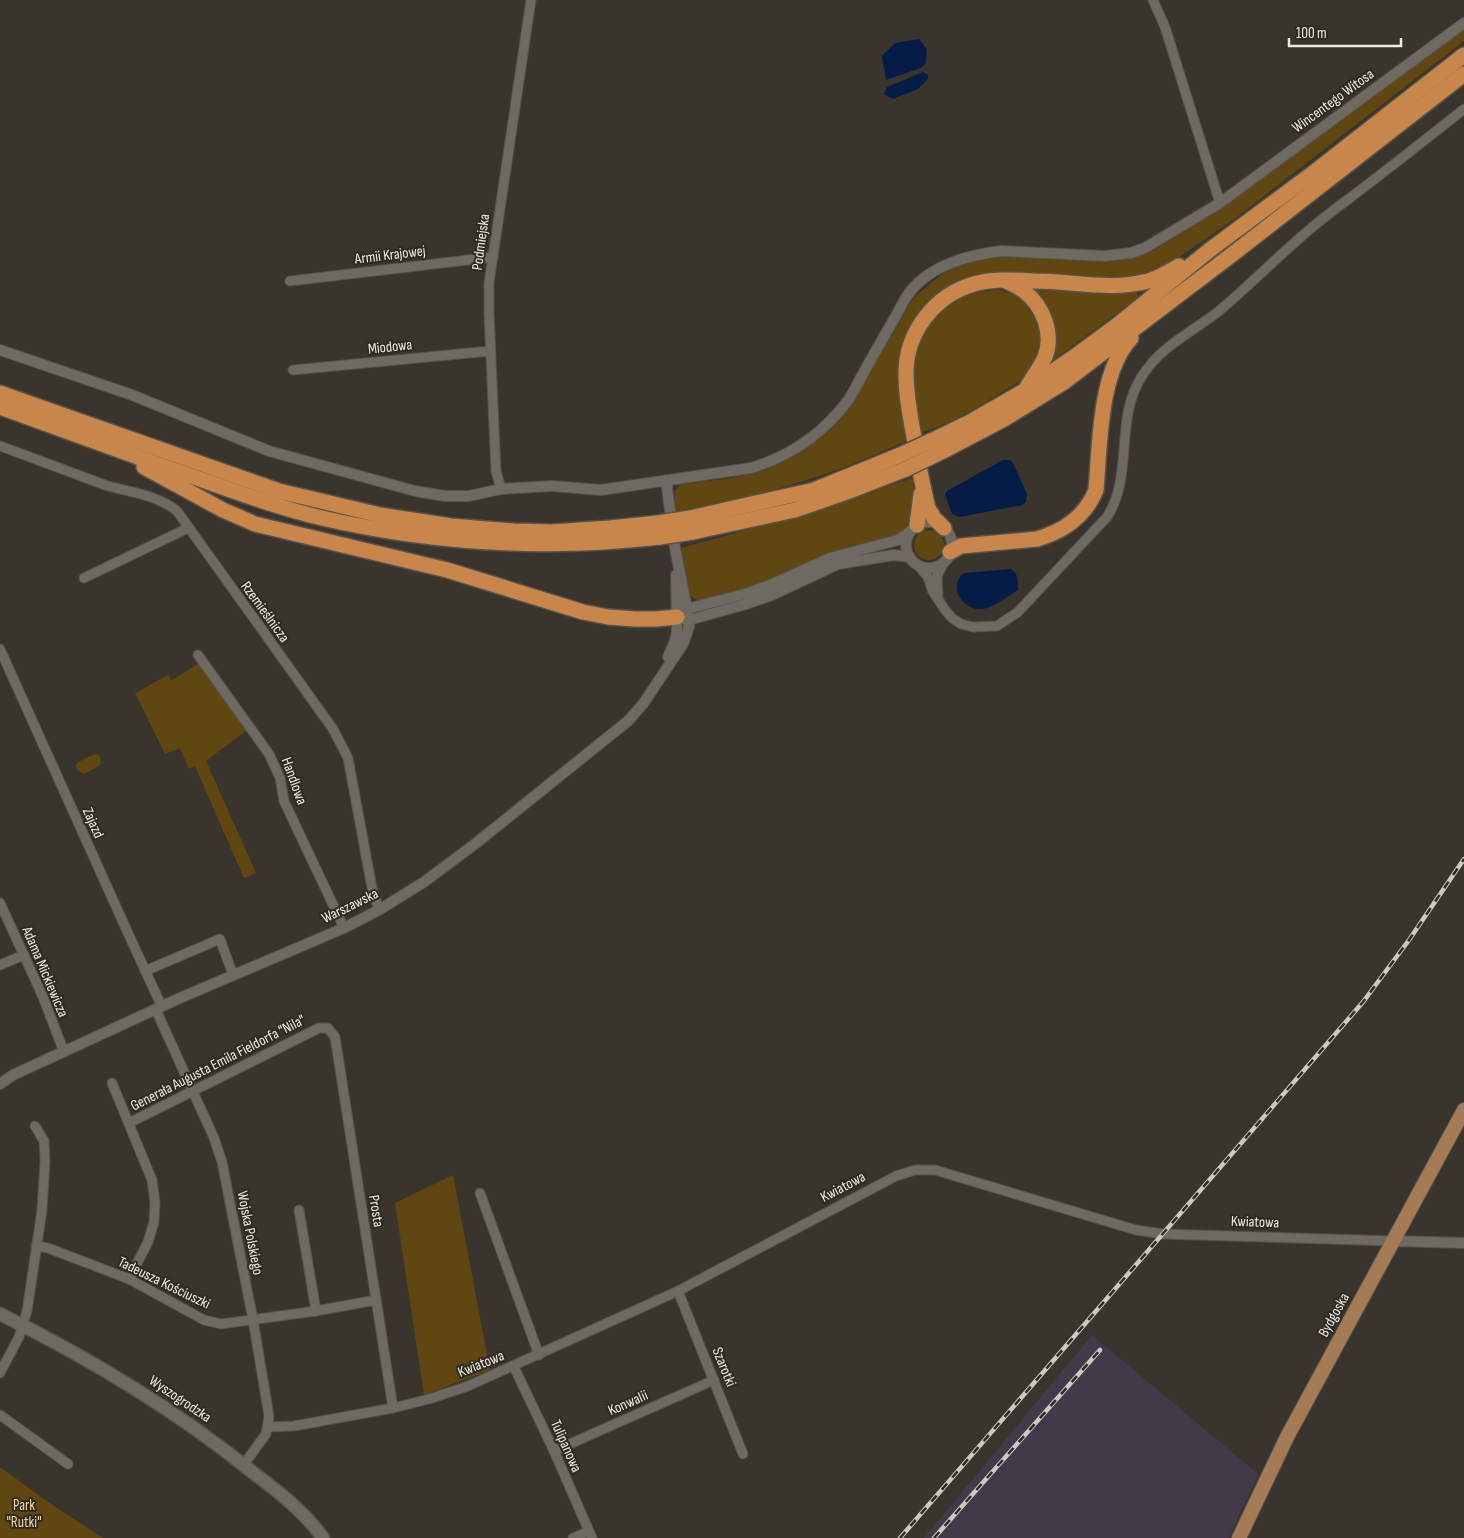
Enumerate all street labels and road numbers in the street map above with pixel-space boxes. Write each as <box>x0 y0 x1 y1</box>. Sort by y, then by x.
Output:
street label: Wincentego Witosa <box>1288 65 1378 137</box>
street label: Podmiejska <box>468 212 494 271</box>
street label: Armii Krajowej <box>353 241 427 269</box>
street label: Miodowa <box>367 335 413 359</box>
street label: Rzemieślnicza <box>236 578 294 646</box>
street label: Handlowa <box>277 755 311 807</box>
street label: Zajazd <box>78 805 108 841</box>
street label: Warszawska <box>319 884 382 928</box>
street label: Adama Mickiewicza <box>17 923 73 1020</box>
street label: Generała Augusta Emila Fieldorfa "Nila" <box>127 1011 309 1115</box>
street label: Kwiatowa <box>817 1167 869 1207</box>
street label: Wojska Polskiego <box>233 1189 267 1277</box>
street label: Prosta <box>364 1194 388 1229</box>
street label: Kwiatowa <box>1231 1212 1280 1232</box>
street label: Tadeusza Kościuszki <box>115 1252 213 1314</box>
street label: Bydgoska <box>1314 1289 1354 1340</box>
street label: Szarotki <box>708 1344 741 1390</box>
street label: Kwiatowa <box>455 1346 507 1382</box>
street label: Wyszogrodzka <box>145 1371 215 1427</box>
street label: Konwalii <box>605 1386 651 1420</box>
street label: Tulipanowa <box>546 1417 586 1476</box>

